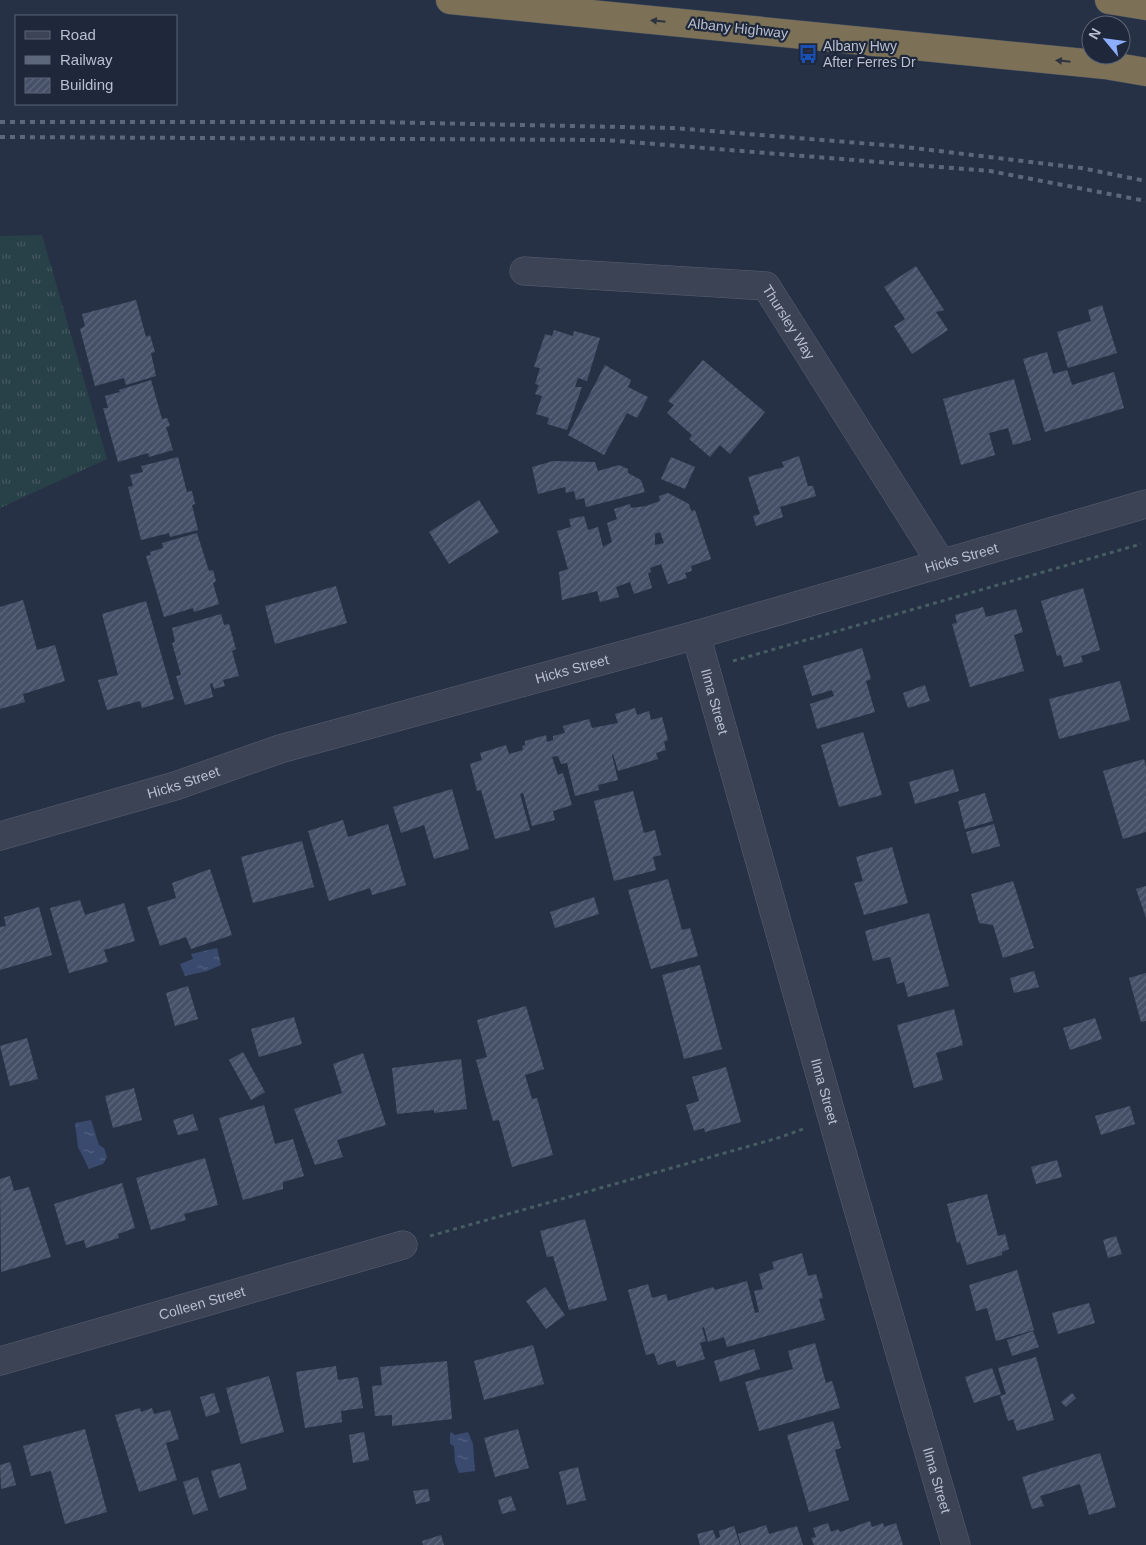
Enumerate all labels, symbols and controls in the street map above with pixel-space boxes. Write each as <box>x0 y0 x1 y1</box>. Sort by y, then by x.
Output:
legend <box>15 15 178 105</box>
street label: Albany Highway <box>687 15 789 41</box>
north arrow <box>1081 15 1131 65</box>
one-way arrow <box>649 16 665 24</box>
text: N <box>1085 25 1104 42</box>
text: Road <box>60 26 96 43</box>
place label: Albany Hwy After Ferres Dr <box>823 38 916 70</box>
bus stop icon: Albany Hwy After Ferres Dr <box>797 43 819 65</box>
text: Railway <box>60 51 113 68</box>
one-way arrow <box>1055 57 1071 65</box>
text: Building <box>60 76 113 93</box>
street label: Thursley Way <box>759 282 818 362</box>
street label: Hicks Street <box>923 539 1000 576</box>
street label: Hicks Street <box>533 651 611 687</box>
street label: Ilma Street <box>698 667 732 736</box>
street label: Hicks Street <box>145 763 222 802</box>
street label: Ilma Street <box>808 1056 842 1126</box>
street label: Colleen Street <box>157 1283 247 1323</box>
street label: Ilma Street <box>920 1446 954 1515</box>

